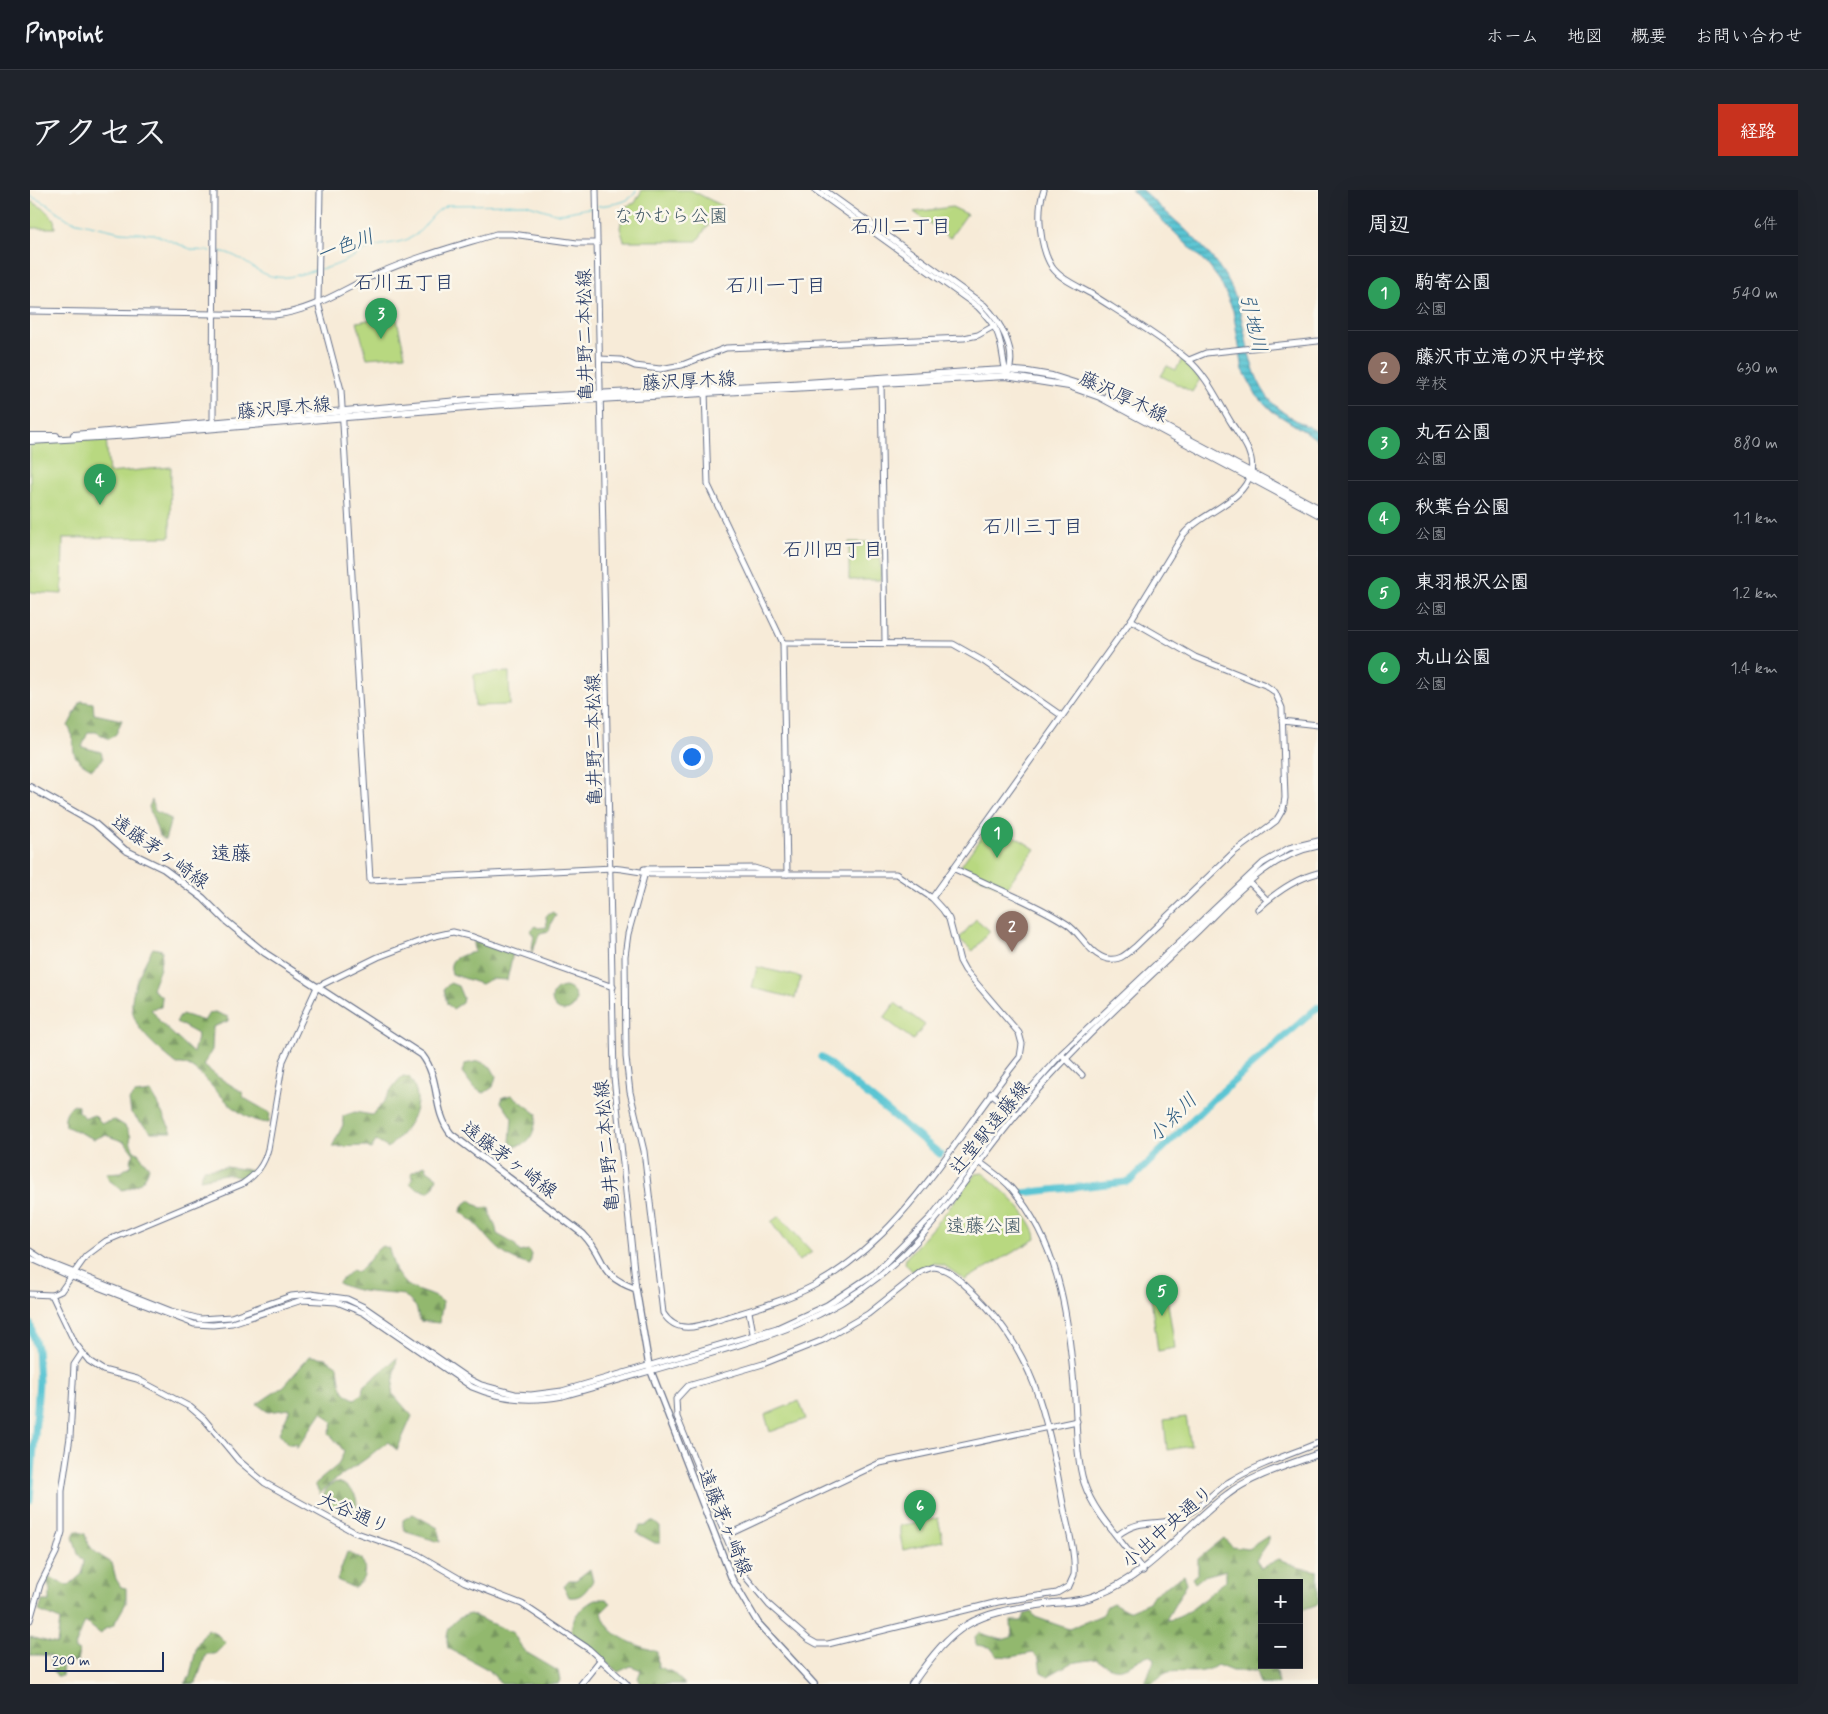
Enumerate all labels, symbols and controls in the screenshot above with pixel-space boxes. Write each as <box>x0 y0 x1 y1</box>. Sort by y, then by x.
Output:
text: Pinpoint <box>25 19 103 50</box>
text: ホーム <box>1486 25 1539 49</box>
text: 地図 <box>1567 25 1603 49</box>
text: 概要 <box>1631 25 1667 49</box>
text: お問い合わせ <box>1695 25 1803 49</box>
button: 経路 <box>1718 104 1798 156</box>
text: アクセス <box>30 111 168 157</box>
park label: なかむら公園 <box>614 204 728 229</box>
text: 周辺 <box>1368 211 1410 239</box>
district label: 石川二丁目 <box>851 214 951 241</box>
text: 6件 <box>1754 214 1778 235</box>
water label: 一色川 <box>313 223 378 269</box>
street label: 亀井野二本松線 <box>572 268 599 402</box>
district label: 石川五丁目 <box>354 270 454 297</box>
text: 駒寄公園 <box>1415 270 1491 295</box>
district label: 石川一丁目 <box>726 273 826 300</box>
text: 1 <box>1380 283 1388 304</box>
text: 540 m <box>1732 283 1778 304</box>
water label: 引地川 <box>1233 291 1272 356</box>
pin: 3 <box>365 298 397 339</box>
text: 公園 <box>1415 299 1447 320</box>
text: 藤沢市立滝の沢中学校 <box>1415 345 1605 370</box>
text: 2 <box>1380 358 1388 379</box>
text: 630 m <box>1736 358 1778 379</box>
street label: 藤沢厚木線 <box>1075 366 1172 429</box>
street label: 藤沢厚木線 <box>641 367 737 396</box>
text: 学校 <box>1415 374 1447 395</box>
street label: 藤沢厚木線 <box>236 392 333 425</box>
text: 丸石公園 <box>1415 420 1491 445</box>
text: 3 <box>1380 433 1388 454</box>
text: 880 m <box>1734 433 1778 454</box>
text: 公園 <box>1415 449 1447 470</box>
pin: 4 <box>84 464 116 505</box>
text: 秋葉台公園 <box>1415 495 1510 520</box>
text: 4 <box>1379 508 1389 529</box>
text: 1.1 km <box>1733 508 1778 529</box>
district label: 石川三丁目 <box>983 514 1083 541</box>
text: 公園 <box>1415 524 1447 545</box>
district label: 石川四丁目 <box>783 537 883 564</box>
text: 東羽根沢公園 <box>1415 570 1529 595</box>
text: 5 <box>1379 583 1389 604</box>
text: 1.2 km <box>1732 583 1778 604</box>
text: 公園 <box>1415 599 1447 620</box>
text: 丸山公園 <box>1415 645 1491 670</box>
text: 6 <box>1380 658 1388 679</box>
text: 1.4 km <box>1731 658 1778 679</box>
street label: 亀井野二本松線 <box>581 673 608 807</box>
text: 公園 <box>1415 674 1447 695</box>
your location <box>679 744 705 770</box>
street label: 遠藤茅ヶ崎線 <box>106 809 214 895</box>
pin: 1 <box>981 817 1013 858</box>
district label: 遠藤 <box>211 841 251 868</box>
pin: 2 <box>996 911 1028 952</box>
street label: 辻堂駅遠藤線 <box>945 1076 1036 1180</box>
street label: 亀井野二本松線 <box>589 1079 626 1213</box>
water label: 小糸川 <box>1142 1087 1204 1149</box>
street label: 遠藤茅ヶ崎線 <box>456 1116 562 1204</box>
park label: 遠藤公園 <box>946 1214 1022 1239</box>
pin: 5 <box>1146 1275 1178 1316</box>
street label: 遠藤茅ヶ崎線 <box>692 1465 758 1580</box>
street label: 小出中央通り <box>1117 1480 1219 1574</box>
street label: 大谷通り <box>314 1486 393 1540</box>
pin: 6 <box>904 1490 936 1531</box>
map controls <box>1258 1579 1303 1669</box>
button: + <box>1258 1579 1303 1624</box>
button: − <box>1258 1624 1303 1669</box>
scale bar <box>45 1649 164 1672</box>
text: 200 m <box>52 1652 90 1670</box>

